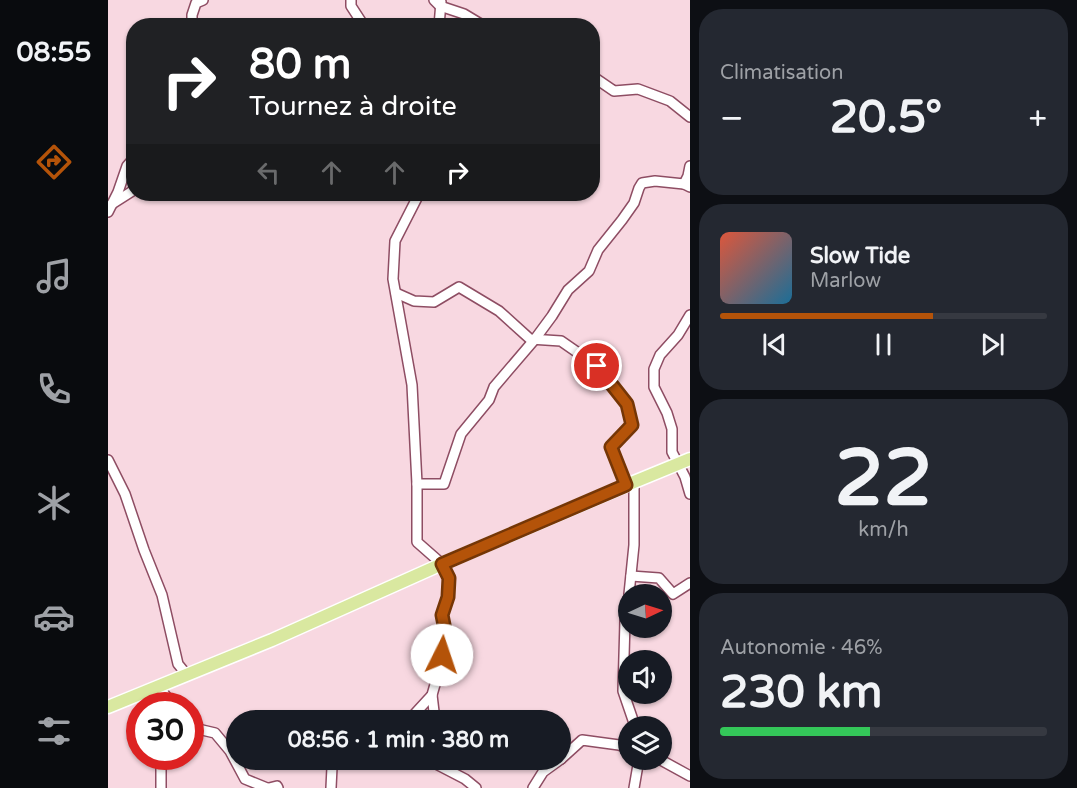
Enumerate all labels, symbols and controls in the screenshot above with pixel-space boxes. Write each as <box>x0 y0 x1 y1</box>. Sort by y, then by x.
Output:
text: 08:55 <box>17 36 91 69</box>
text: 80 m <box>249 39 351 90</box>
icon: right <box>150 42 228 120</box>
text: Climatisation <box>720 61 843 85</box>
text: Tournez à droite <box>249 90 457 123</box>
text: 20.5° <box>830 91 942 145</box>
text: − <box>720 99 744 138</box>
text: + <box>1028 99 1047 138</box>
icon: directions <box>33 141 75 183</box>
icon: left <box>252 156 285 189</box>
icon: ahead <box>315 156 348 189</box>
icon: ahead <box>378 156 411 189</box>
icon: right <box>441 156 474 189</box>
text: Slow Tide <box>810 243 910 269</box>
icon: music <box>33 255 75 297</box>
text: Marlow <box>810 269 881 293</box>
icon: previous <box>758 328 791 361</box>
icon: pause <box>867 328 900 361</box>
icon: next <box>976 328 1009 361</box>
pin <box>571 340 622 391</box>
icon: arrive <box>580 349 613 382</box>
icon: phone <box>33 368 75 410</box>
text: 22 <box>835 432 932 526</box>
icon: climate <box>33 482 75 524</box>
text: km/h <box>858 518 909 542</box>
north arrow <box>618 584 672 638</box>
map controls <box>618 584 672 770</box>
icon: car <box>33 596 75 638</box>
position arrow <box>410 623 474 687</box>
text: Autonomie · 46% <box>720 636 882 660</box>
button: sound <box>618 650 672 704</box>
text: 230 km <box>720 666 882 720</box>
speed limit sign: 30 <box>126 692 204 770</box>
icon: filters <box>33 710 75 752</box>
button: layers <box>618 716 672 770</box>
text: 08:56 · 1 min · 380 m <box>288 727 509 753</box>

